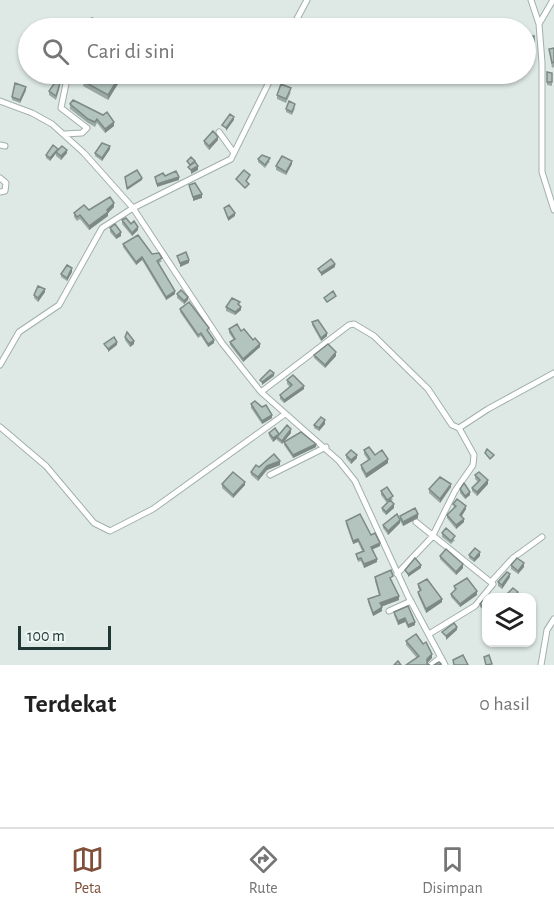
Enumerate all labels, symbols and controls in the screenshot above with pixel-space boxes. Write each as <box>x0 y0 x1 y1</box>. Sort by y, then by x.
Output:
search box <box>18 18 536 84</box>
icon: search <box>39 35 72 68</box>
text: Cari di sini <box>87 40 175 62</box>
map controls <box>482 593 536 647</box>
button: layers <box>482 593 536 647</box>
scale bar <box>18 623 111 650</box>
text: 100 m <box>27 628 65 644</box>
text: Terdekat <box>24 691 116 717</box>
text: 0 hasil <box>479 694 530 714</box>
tab: Peta <box>71 843 104 898</box>
tab: Rute <box>247 843 280 898</box>
tab: Disimpan <box>422 843 483 898</box>

